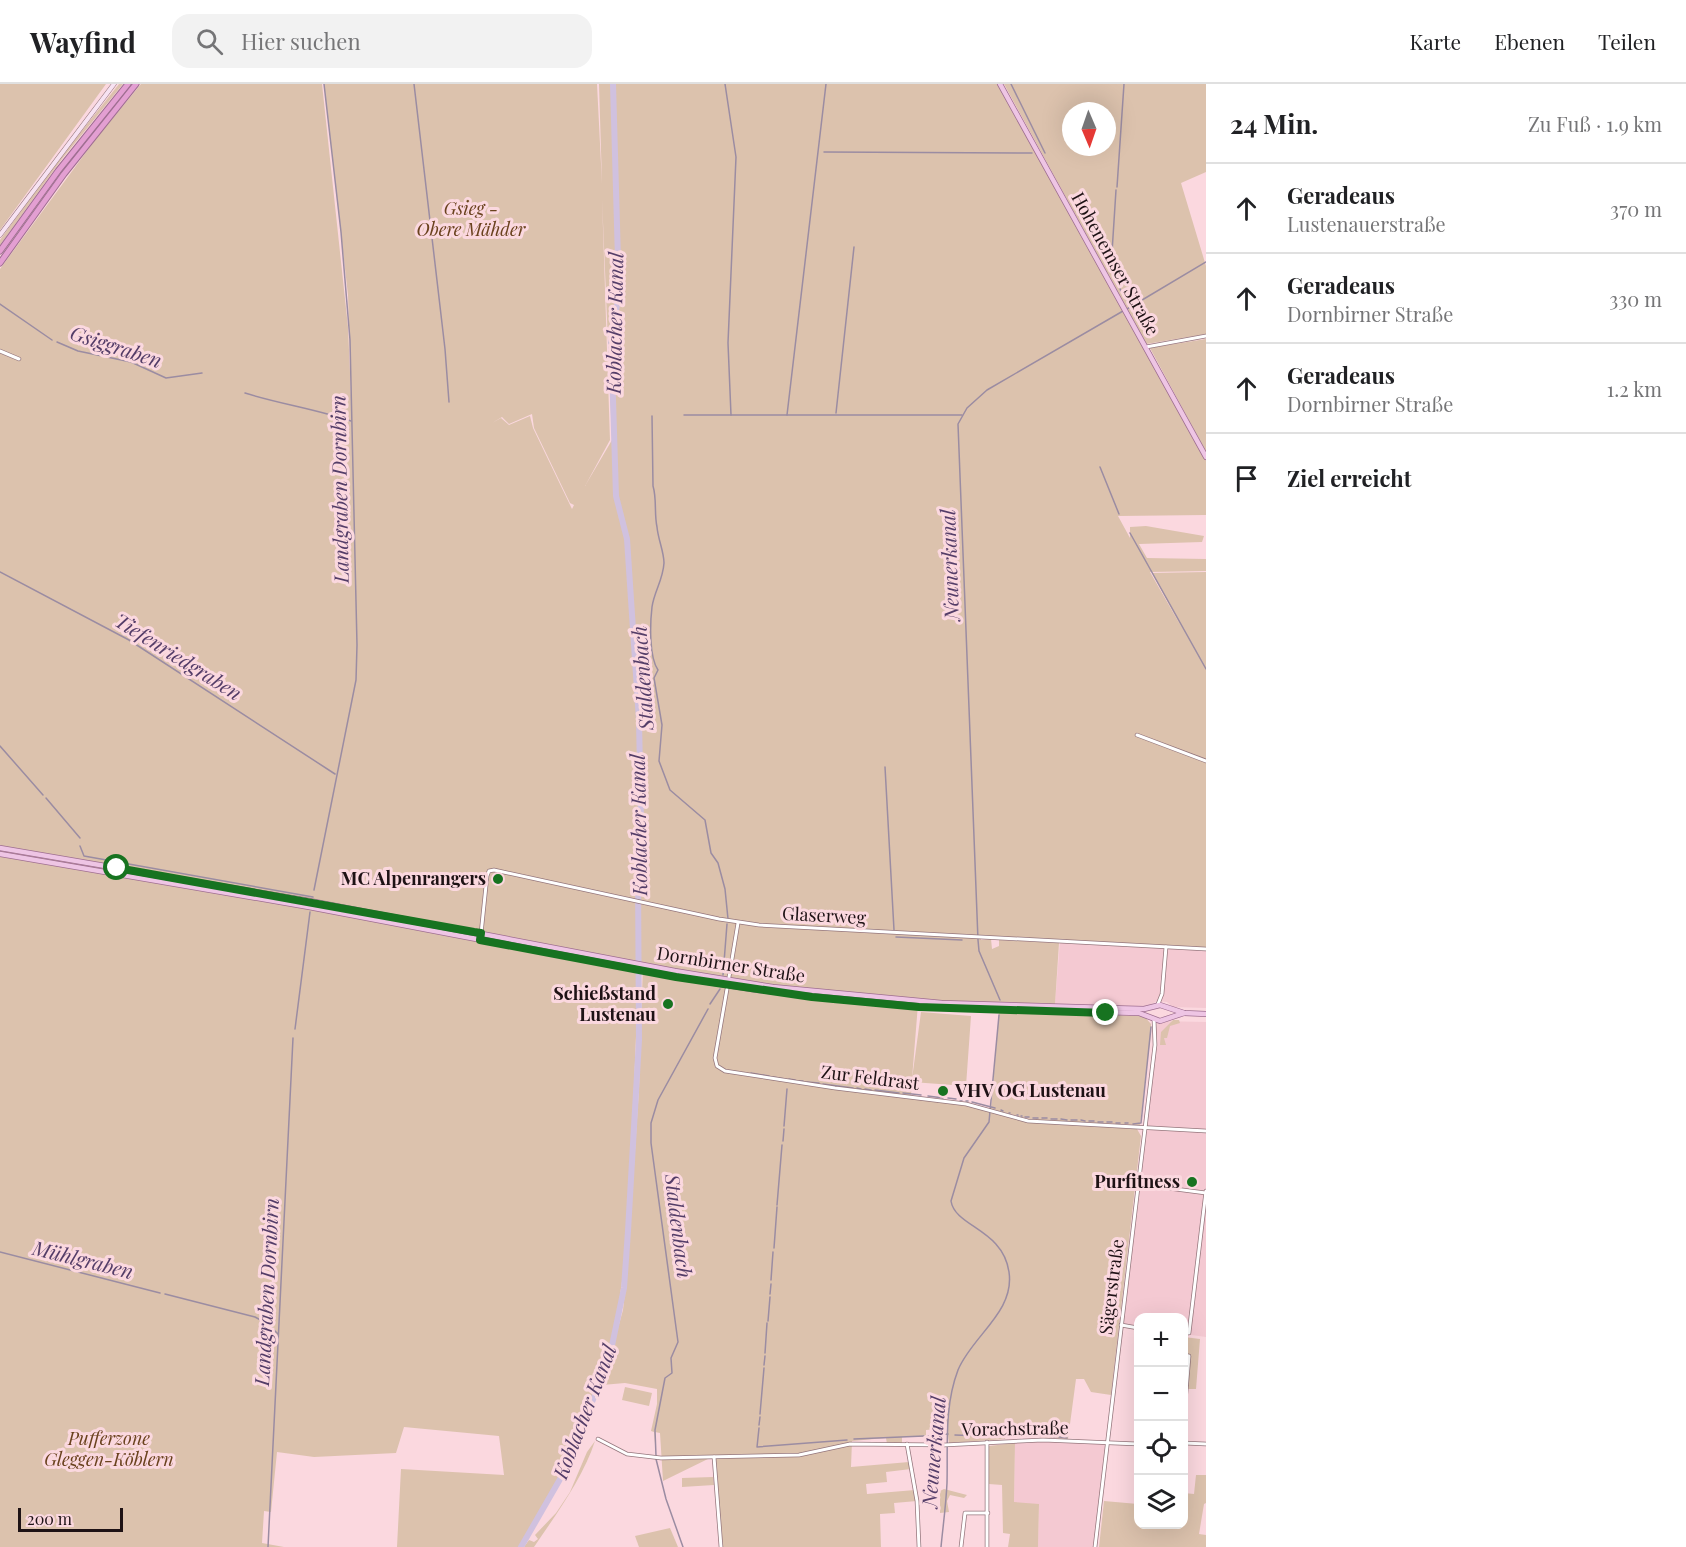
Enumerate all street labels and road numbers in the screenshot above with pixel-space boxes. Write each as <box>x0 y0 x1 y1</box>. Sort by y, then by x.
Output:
street label: Hohenemser Straße <box>1066 188 1165 340</box>
street label: Glaserweg <box>781 901 867 929</box>
street label: Dornbirner Straße <box>655 940 807 988</box>
street label: Zur Feldrast <box>820 1059 921 1095</box>
street label: Sägerstraße <box>1093 1238 1129 1336</box>
street label: Vorachstraße <box>960 1415 1069 1441</box>

